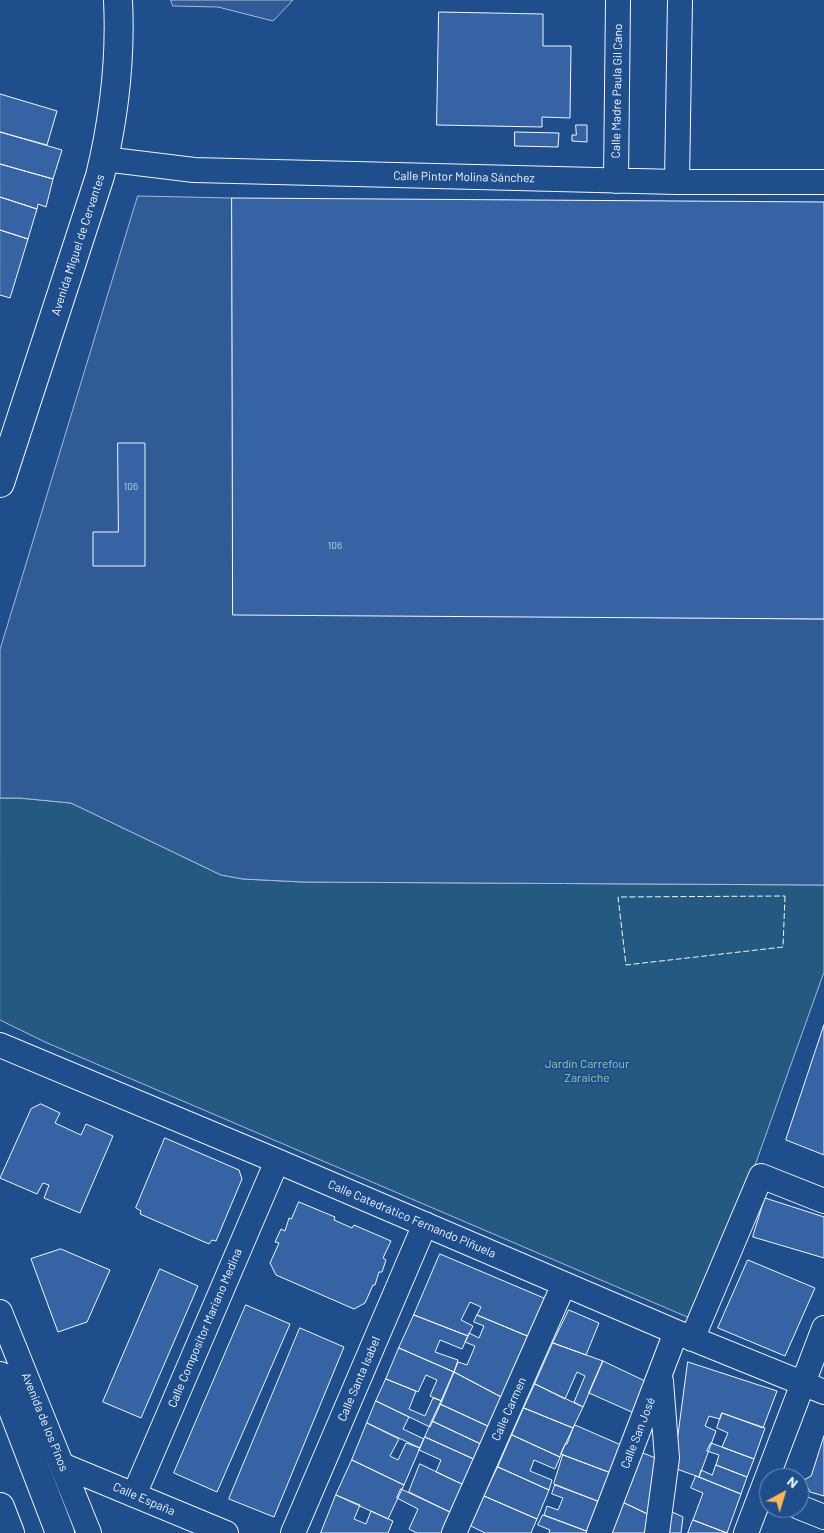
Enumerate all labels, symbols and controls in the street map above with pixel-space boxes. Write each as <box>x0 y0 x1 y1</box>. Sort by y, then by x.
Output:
street label: Calle Madre Paula Gil Cano <box>609 23 625 159</box>
street label: Calle Pintor Molina Sánchez <box>393 169 535 185</box>
street label: Avenida Miguel de Cervantes <box>48 173 108 317</box>
house number: 106 <box>124 481 138 493</box>
house number: 106 <box>328 540 342 552</box>
park label: Jardín Carrefour Zaraiche <box>545 1057 629 1085</box>
street label: Calle Catedrático Fernando Piñuela <box>326 1177 498 1261</box>
street label: Calle Compositor Mariano Medina <box>165 1246 245 1410</box>
street label: Calle Santa Isabel <box>335 1334 383 1424</box>
street label: Avenida de los Pinos <box>19 1371 71 1473</box>
street label: Calle Carmen <box>489 1375 529 1443</box>
street label: Calle San José <box>618 1395 658 1471</box>
north arrow <box>759 1468 809 1518</box>
text: N <box>784 1472 802 1491</box>
street label: Calle España <box>111 1479 177 1519</box>

